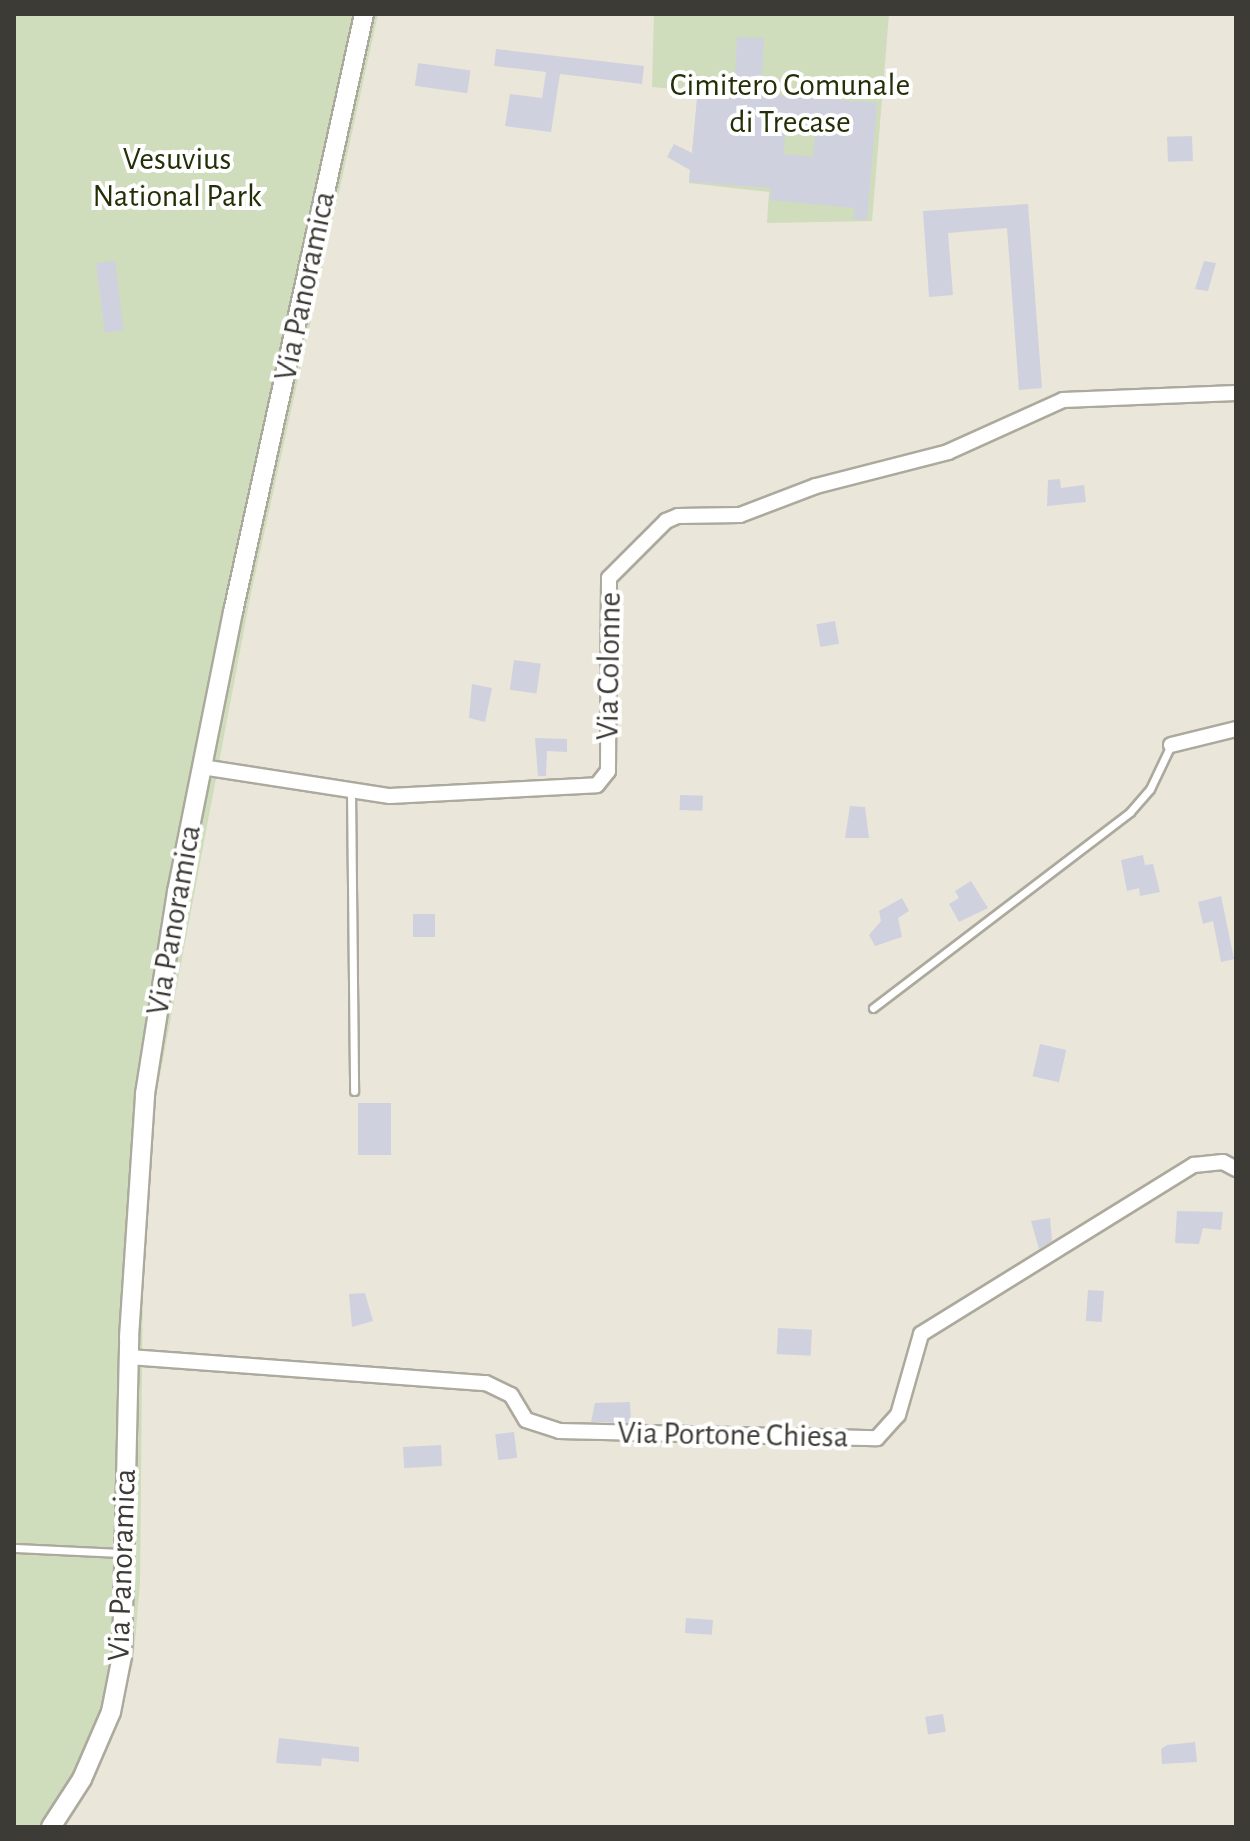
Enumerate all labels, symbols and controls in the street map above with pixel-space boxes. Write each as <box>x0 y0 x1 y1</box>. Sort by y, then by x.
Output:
park label: Cimitero Comunale di Trecase <box>670 67 910 142</box>
park label: Vesuvius National Park <box>92 141 262 216</box>
street label: Via Panoramica <box>266 188 344 384</box>
street label: Via Colonne <box>589 592 629 740</box>
street label: Via Panoramica <box>138 822 210 1018</box>
street label: Via Portone Chiesa <box>617 1414 849 1456</box>
street label: Via Panoramica <box>99 1468 145 1662</box>

